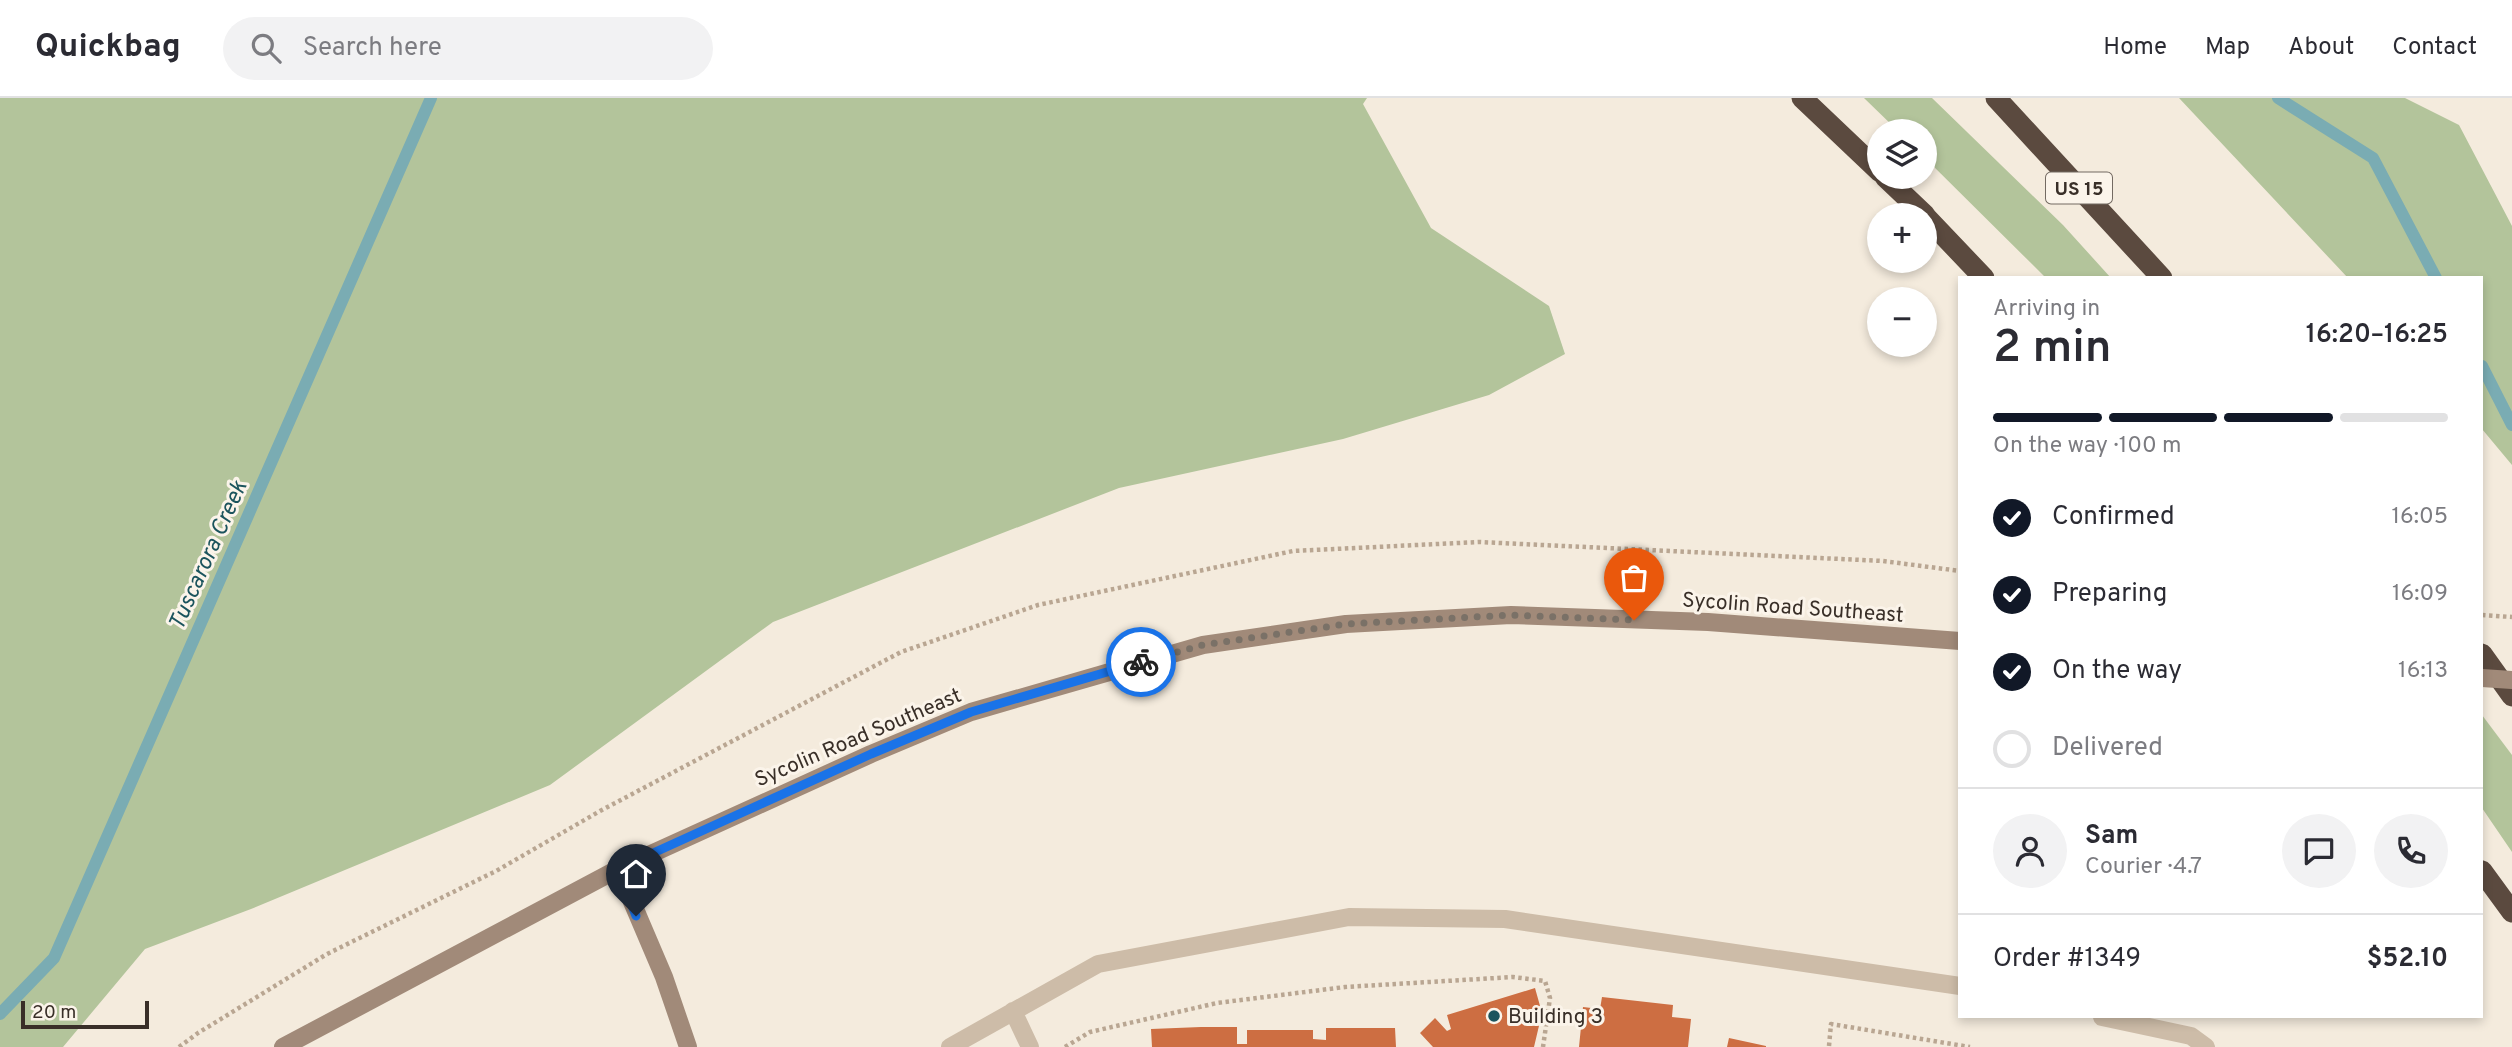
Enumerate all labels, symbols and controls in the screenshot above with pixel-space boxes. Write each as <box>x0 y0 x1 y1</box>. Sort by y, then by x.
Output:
search box <box>223 17 713 80</box>
text: Quickbag <box>35 27 181 69</box>
icon: search <box>247 29 285 67</box>
text: Search here <box>303 32 442 65</box>
text: Home <box>2103 33 2167 63</box>
text: Map <box>2205 33 2250 63</box>
text: About <box>2288 33 2354 63</box>
text: Contact <box>2392 33 2477 63</box>
map controls <box>1867 119 1937 357</box>
button: layers <box>1867 119 1937 189</box>
road number: US 15 <box>2046 172 2112 204</box>
button: + <box>1867 203 1937 273</box>
button: − <box>1867 287 1937 357</box>
text: Arriving in <box>1993 295 2100 324</box>
text: 16:20–16:25 <box>2306 319 2448 352</box>
text: 2 min <box>1993 320 2112 379</box>
text: On the way · 100 m <box>1993 432 2182 461</box>
water label: Tuscarora Creek <box>163 476 255 635</box>
icon: check <box>1993 499 2031 537</box>
text: Confirmed <box>2052 501 2175 534</box>
text: 16:05 <box>2391 503 2448 532</box>
pin <box>1604 548 1664 620</box>
icon: bag <box>1615 559 1653 597</box>
icon: check <box>1993 576 2031 614</box>
text: Preparing <box>2052 578 2167 611</box>
text: 16:09 <box>2392 580 2448 609</box>
street label: Sycolin Road Southeast <box>1681 587 1905 630</box>
courier <box>1106 627 1176 697</box>
icon: bike <box>1122 643 1160 681</box>
icon: check <box>1993 653 2031 691</box>
text: On the way <box>2052 655 2182 688</box>
text: 16:13 <box>2398 657 2448 686</box>
street label: Sycolin Road Southeast <box>751 683 966 794</box>
text: Delivered <box>2052 732 2163 765</box>
button: person <box>1993 814 2067 888</box>
button: chat <box>2282 814 2356 888</box>
button: phone <box>2374 814 2448 888</box>
text: Sam <box>2085 820 2138 853</box>
pin <box>606 844 666 916</box>
text: Courier · 4.7 <box>2085 853 2202 882</box>
icon: home <box>617 855 655 893</box>
text: Order #1349 <box>1993 943 2141 976</box>
text: $52.10 <box>2367 943 2448 976</box>
scale bar <box>21 998 149 1030</box>
text: 20 m <box>32 1001 76 1025</box>
place label: Building 3 <box>1508 1004 1603 1031</box>
marker: Building 3 <box>1486 1008 1502 1024</box>

